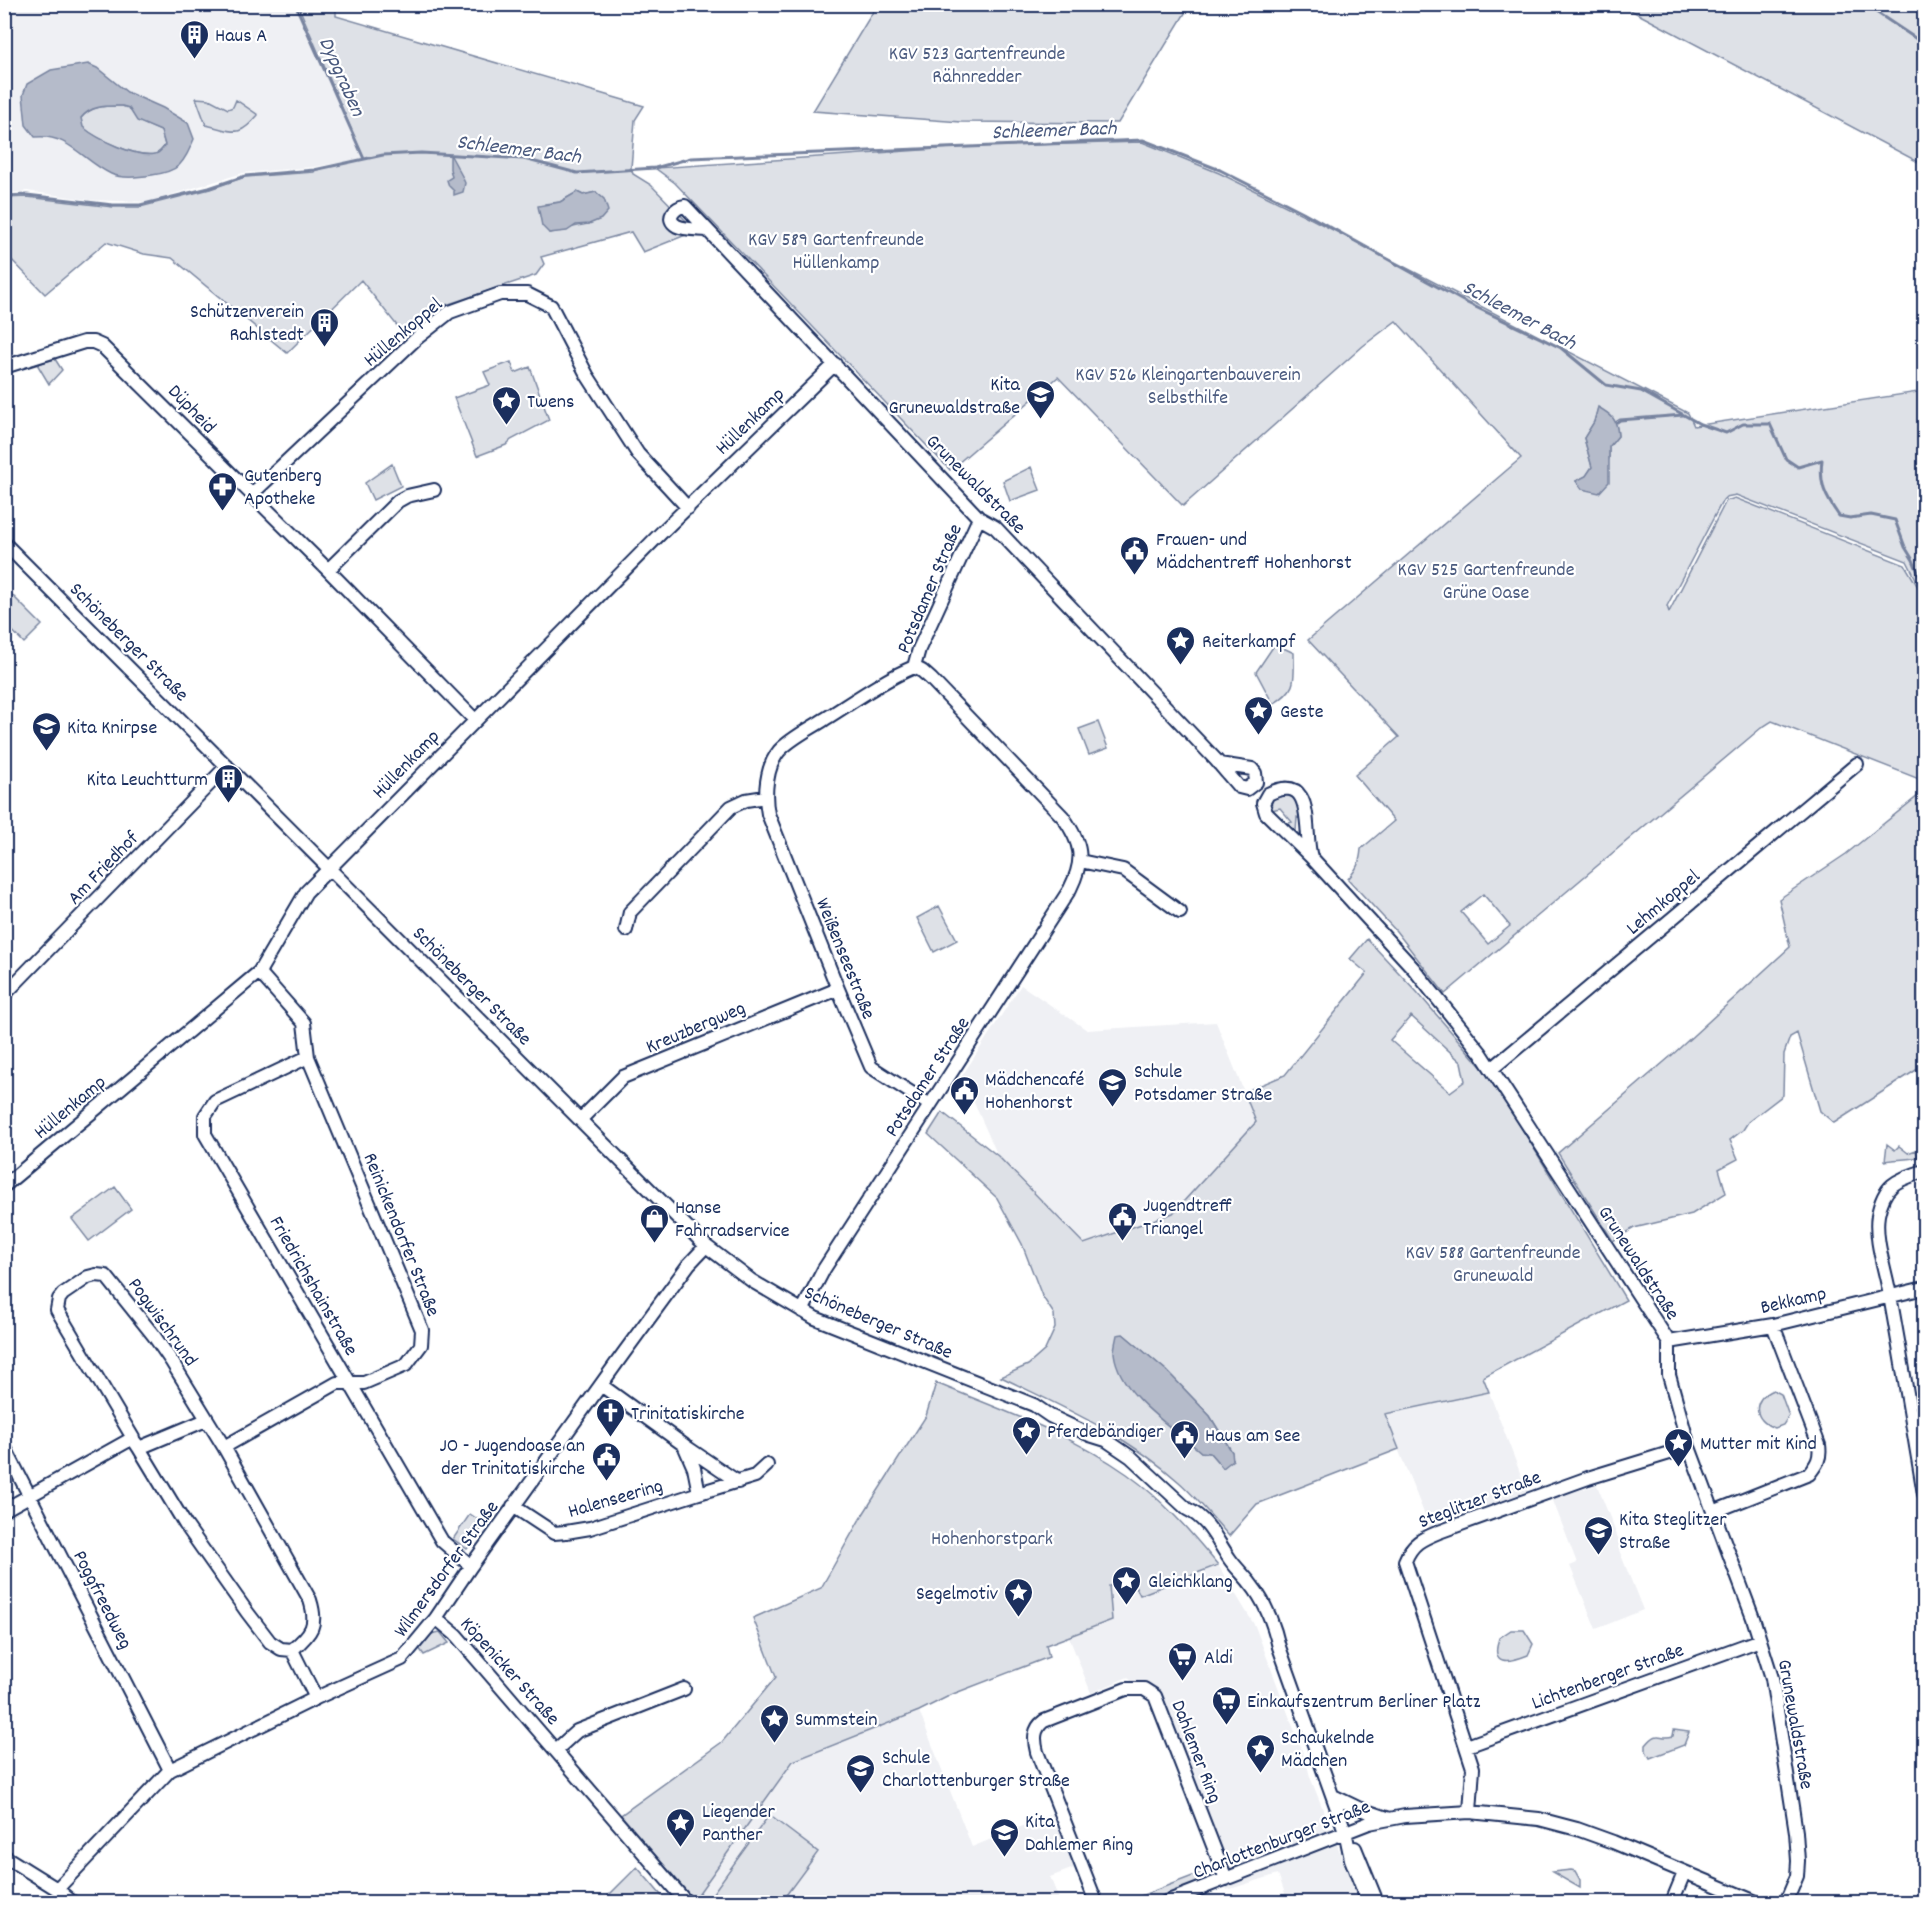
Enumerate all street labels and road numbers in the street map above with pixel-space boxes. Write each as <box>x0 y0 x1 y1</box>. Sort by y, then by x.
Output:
street label: Hüllenkoppel <box>358 292 450 375</box>
street label: Düpheid <box>160 379 221 441</box>
street label: Hüllenkamp <box>710 382 792 462</box>
street label: Grunewaldstraße <box>918 429 1031 542</box>
street label: Potsdamer Straße <box>891 520 971 658</box>
street label: Schöneberger Straße <box>62 577 194 709</box>
street label: Hüllenkamp <box>367 724 447 806</box>
street label: Am Friedhof <box>62 825 147 912</box>
street label: Lehmkoppel <box>1621 864 1707 943</box>
street label: Weißenseestraße <box>807 894 881 1024</box>
street label: Schöneberger Straße <box>405 921 537 1053</box>
street label: Kreuzbergweg <box>642 995 750 1062</box>
street label: Potsdamer Straße <box>879 1012 978 1143</box>
street label: Hüllenkamp <box>29 1070 113 1147</box>
street label: Reinickendorfer Straße <box>355 1149 446 1321</box>
street label: Grunewaldstraße <box>1590 1201 1685 1327</box>
street label: Friedrichshainstraße <box>261 1211 364 1362</box>
street label: Pogwischrund <box>120 1273 203 1373</box>
street label: Schöneberger Straße <box>799 1280 957 1368</box>
street label: Bekkamp <box>1758 1281 1829 1323</box>
street label: Steglitzer Straße <box>1415 1464 1546 1537</box>
street label: Halenseering <box>565 1473 667 1527</box>
street label: Wilmersdorfer Straße <box>388 1495 507 1644</box>
street label: Poggfreedweg <box>64 1546 138 1655</box>
street label: Köpenicker Straße <box>452 1612 565 1733</box>
street label: Lichtenberger Straße <box>1528 1637 1688 1718</box>
street label: Grunewaldstraße <box>1769 1657 1819 1792</box>
street label: Dahlemer Ring <box>1163 1696 1228 1808</box>
street label: Charlottenburger Straße <box>1189 1794 1375 1888</box>

